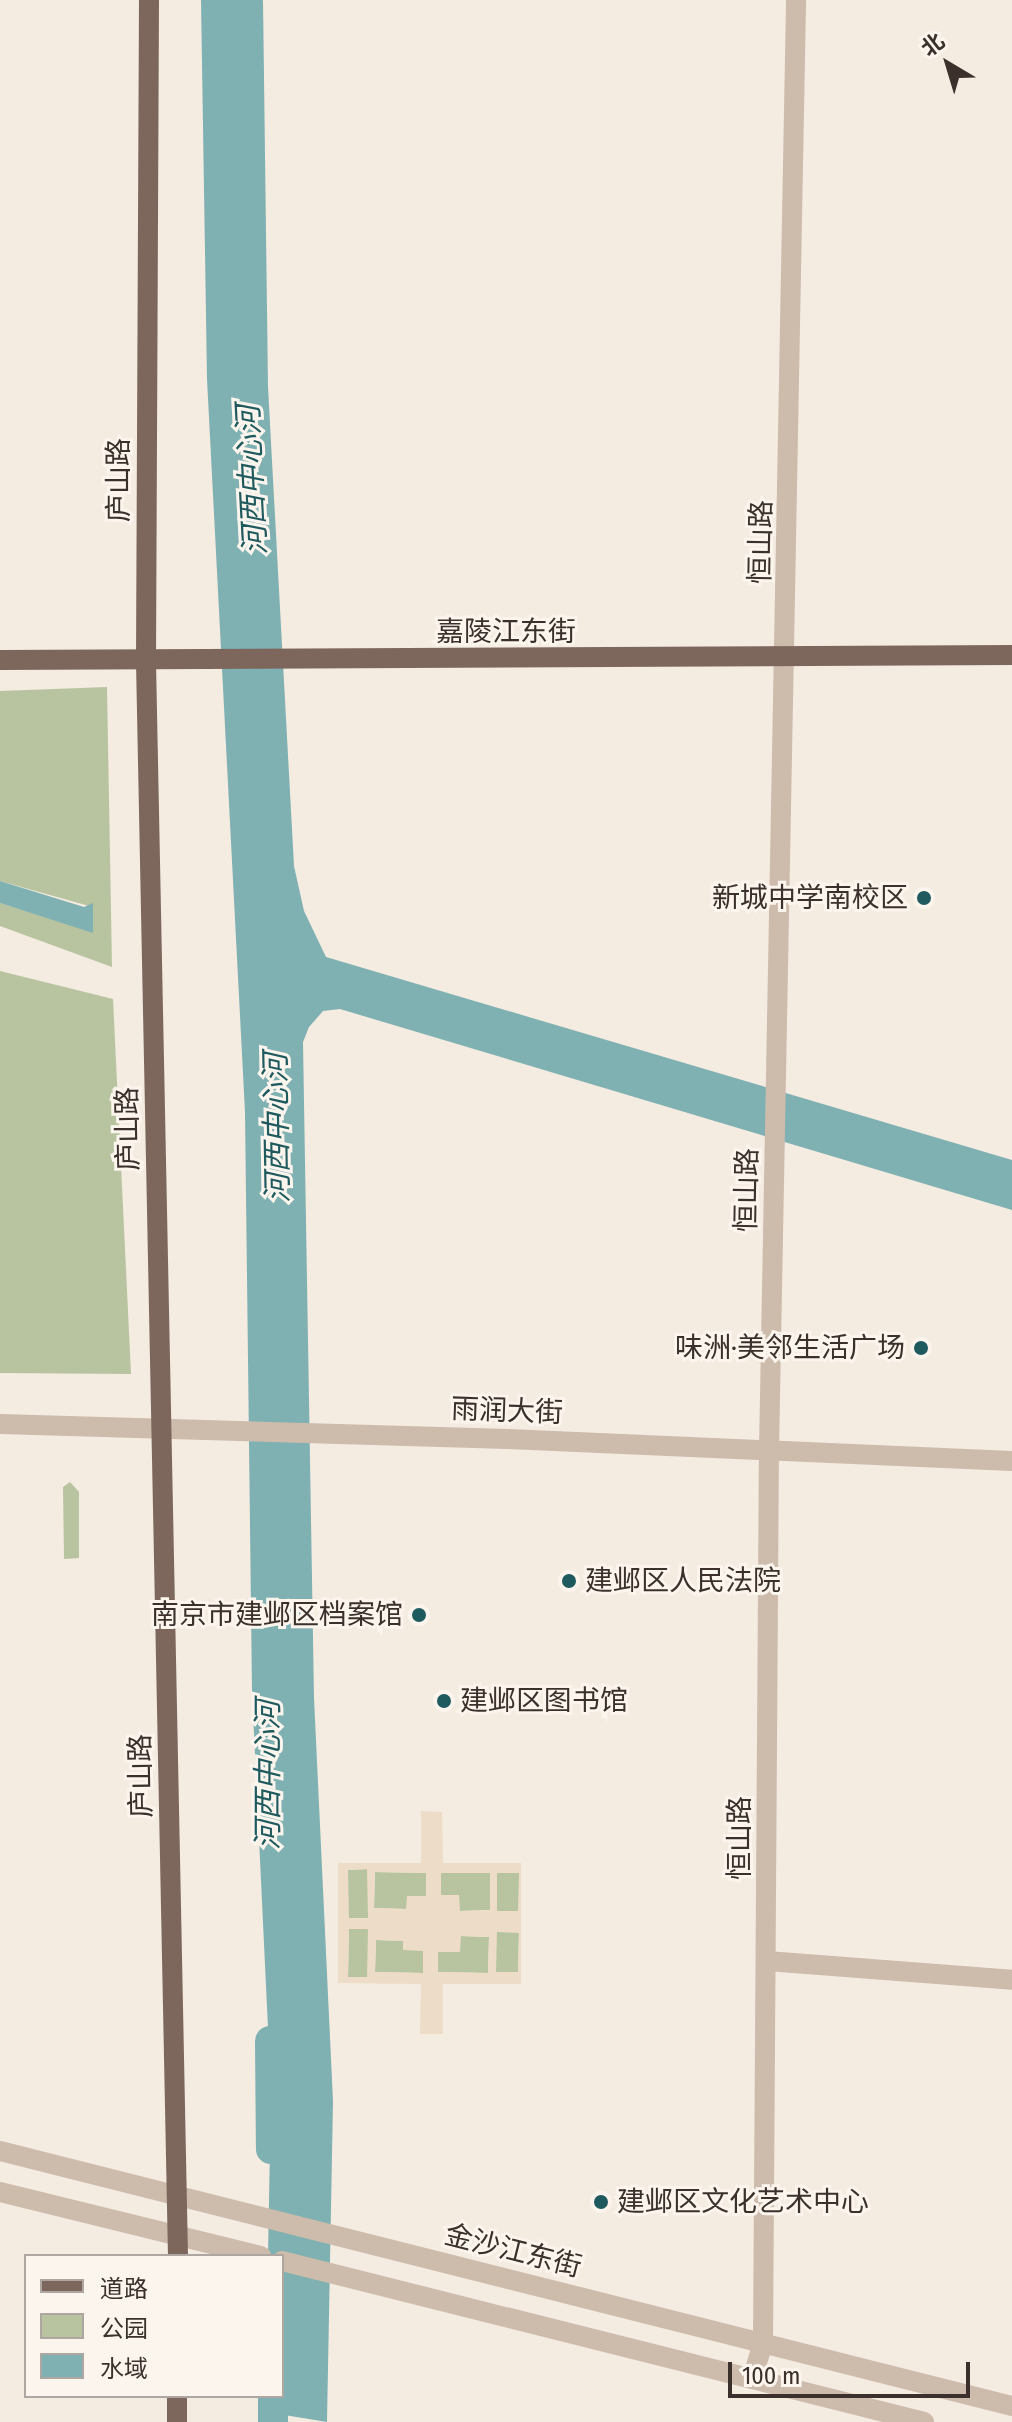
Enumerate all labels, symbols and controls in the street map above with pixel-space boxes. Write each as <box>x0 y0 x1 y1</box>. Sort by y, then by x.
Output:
north arrow <box>908 24 988 104</box>
text: 北 <box>916 27 950 62</box>
water label: 河西中心河 <box>230 404 274 556</box>
street label: 庐山路 <box>102 438 136 522</box>
street label: 恒山路 <box>743 500 779 584</box>
street label: 嘉陵江东街 <box>436 615 576 649</box>
place label: 新城中学南校区 <box>712 881 908 915</box>
marker: 新城中学南校区 <box>915 889 933 907</box>
water label: 河西中心河 <box>258 1053 296 1203</box>
street label: 庐山路 <box>110 1087 146 1171</box>
street label: 恒山路 <box>729 1148 765 1232</box>
place label: 味洲·美邻生活广场 <box>675 1331 905 1365</box>
marker: 味洲·美邻生活广场 <box>912 1339 930 1357</box>
street label: 雨润大街 <box>450 1392 564 1430</box>
place label: 建邺区人民法院 <box>585 1564 781 1598</box>
marker: 建邺区人民法院 <box>560 1572 578 1590</box>
place label: 南京市建邺区档案馆 <box>151 1598 403 1632</box>
marker: 南京市建邺区档案馆 <box>410 1606 428 1624</box>
place label: 建邺区图书馆 <box>460 1684 628 1718</box>
marker: 建邺区图书馆 <box>435 1692 453 1710</box>
water label: 河西中心河 <box>250 1700 286 1850</box>
street label: 庐山路 <box>123 1734 159 1818</box>
street label: 恒山路 <box>723 1796 757 1880</box>
place label: 建邺区文化艺术中心 <box>617 2185 869 2219</box>
marker: 建邺区文化艺术中心 <box>592 2193 610 2211</box>
street label: 金沙江东街 <box>441 2218 585 2284</box>
legend <box>24 2254 284 2398</box>
text: 道路 <box>100 2275 148 2303</box>
text: 公园 <box>100 2315 148 2343</box>
scale bar <box>732 2346 974 2396</box>
text: 水域 <box>100 2355 148 2383</box>
text: 100 m <box>742 2362 800 2390</box>

